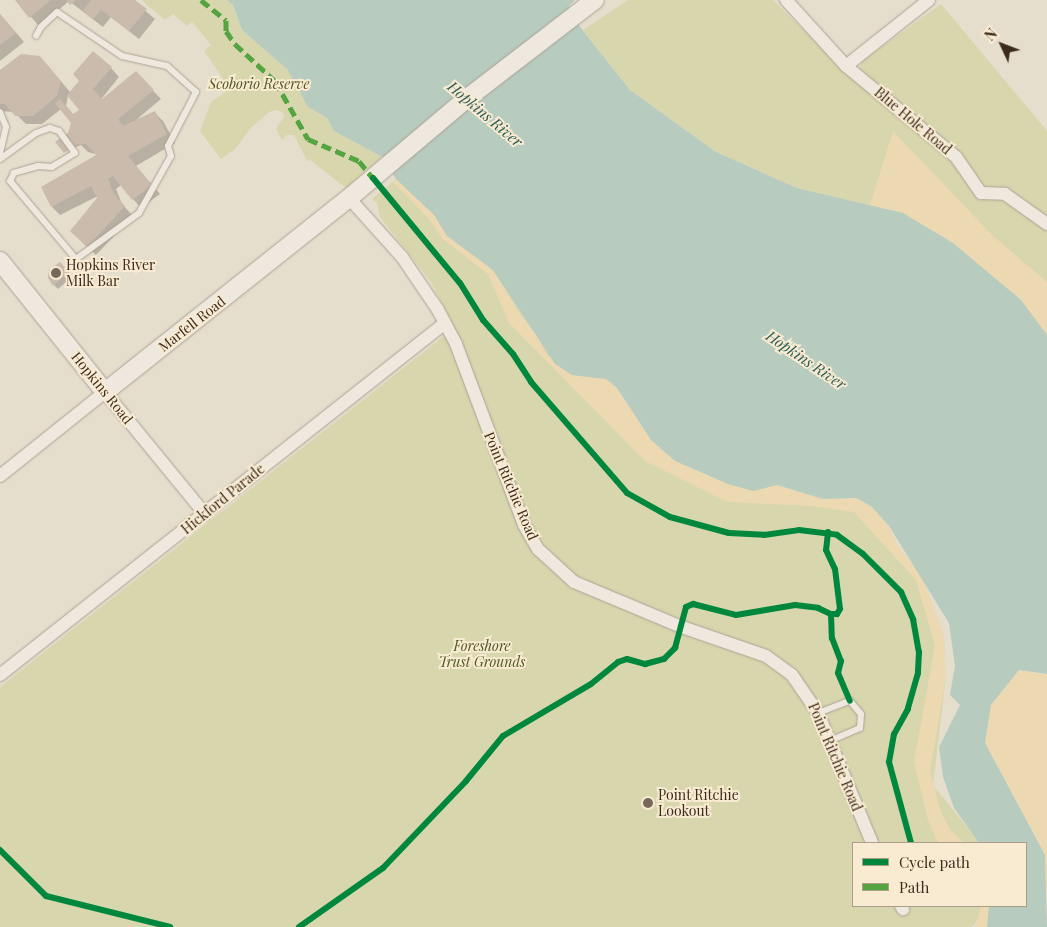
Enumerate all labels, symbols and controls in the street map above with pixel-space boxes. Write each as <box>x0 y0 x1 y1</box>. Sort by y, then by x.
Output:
north arrow <box>977 20 1027 70</box>
text: N <box>980 24 1001 45</box>
park label: Scoborio Reserve <box>208 76 310 92</box>
water label: Hopkins River <box>444 77 526 151</box>
street label: Blue Hole Road <box>871 84 955 158</box>
place label: Hopkins River Milk Bar <box>66 257 155 290</box>
marker: Hopkins River Milk Bar <box>50 267 62 279</box>
street label: Marfell Road <box>155 293 229 355</box>
water label: Hopkins River <box>763 327 849 393</box>
street label: Hopkins Road <box>68 349 136 427</box>
street label: Point Ritchie Road <box>481 429 541 543</box>
street label: Hickford Parade <box>178 460 268 538</box>
park label: Foreshore Trust Grounds <box>439 638 525 670</box>
street label: Point Ritchie Road <box>805 700 865 814</box>
place label: Point Ritchie Lookout <box>658 787 739 820</box>
marker: Point Ritchie Lookout <box>642 797 654 809</box>
legend <box>852 842 1027 907</box>
text: Cycle path <box>899 852 970 872</box>
text: Path <box>899 877 929 897</box>

